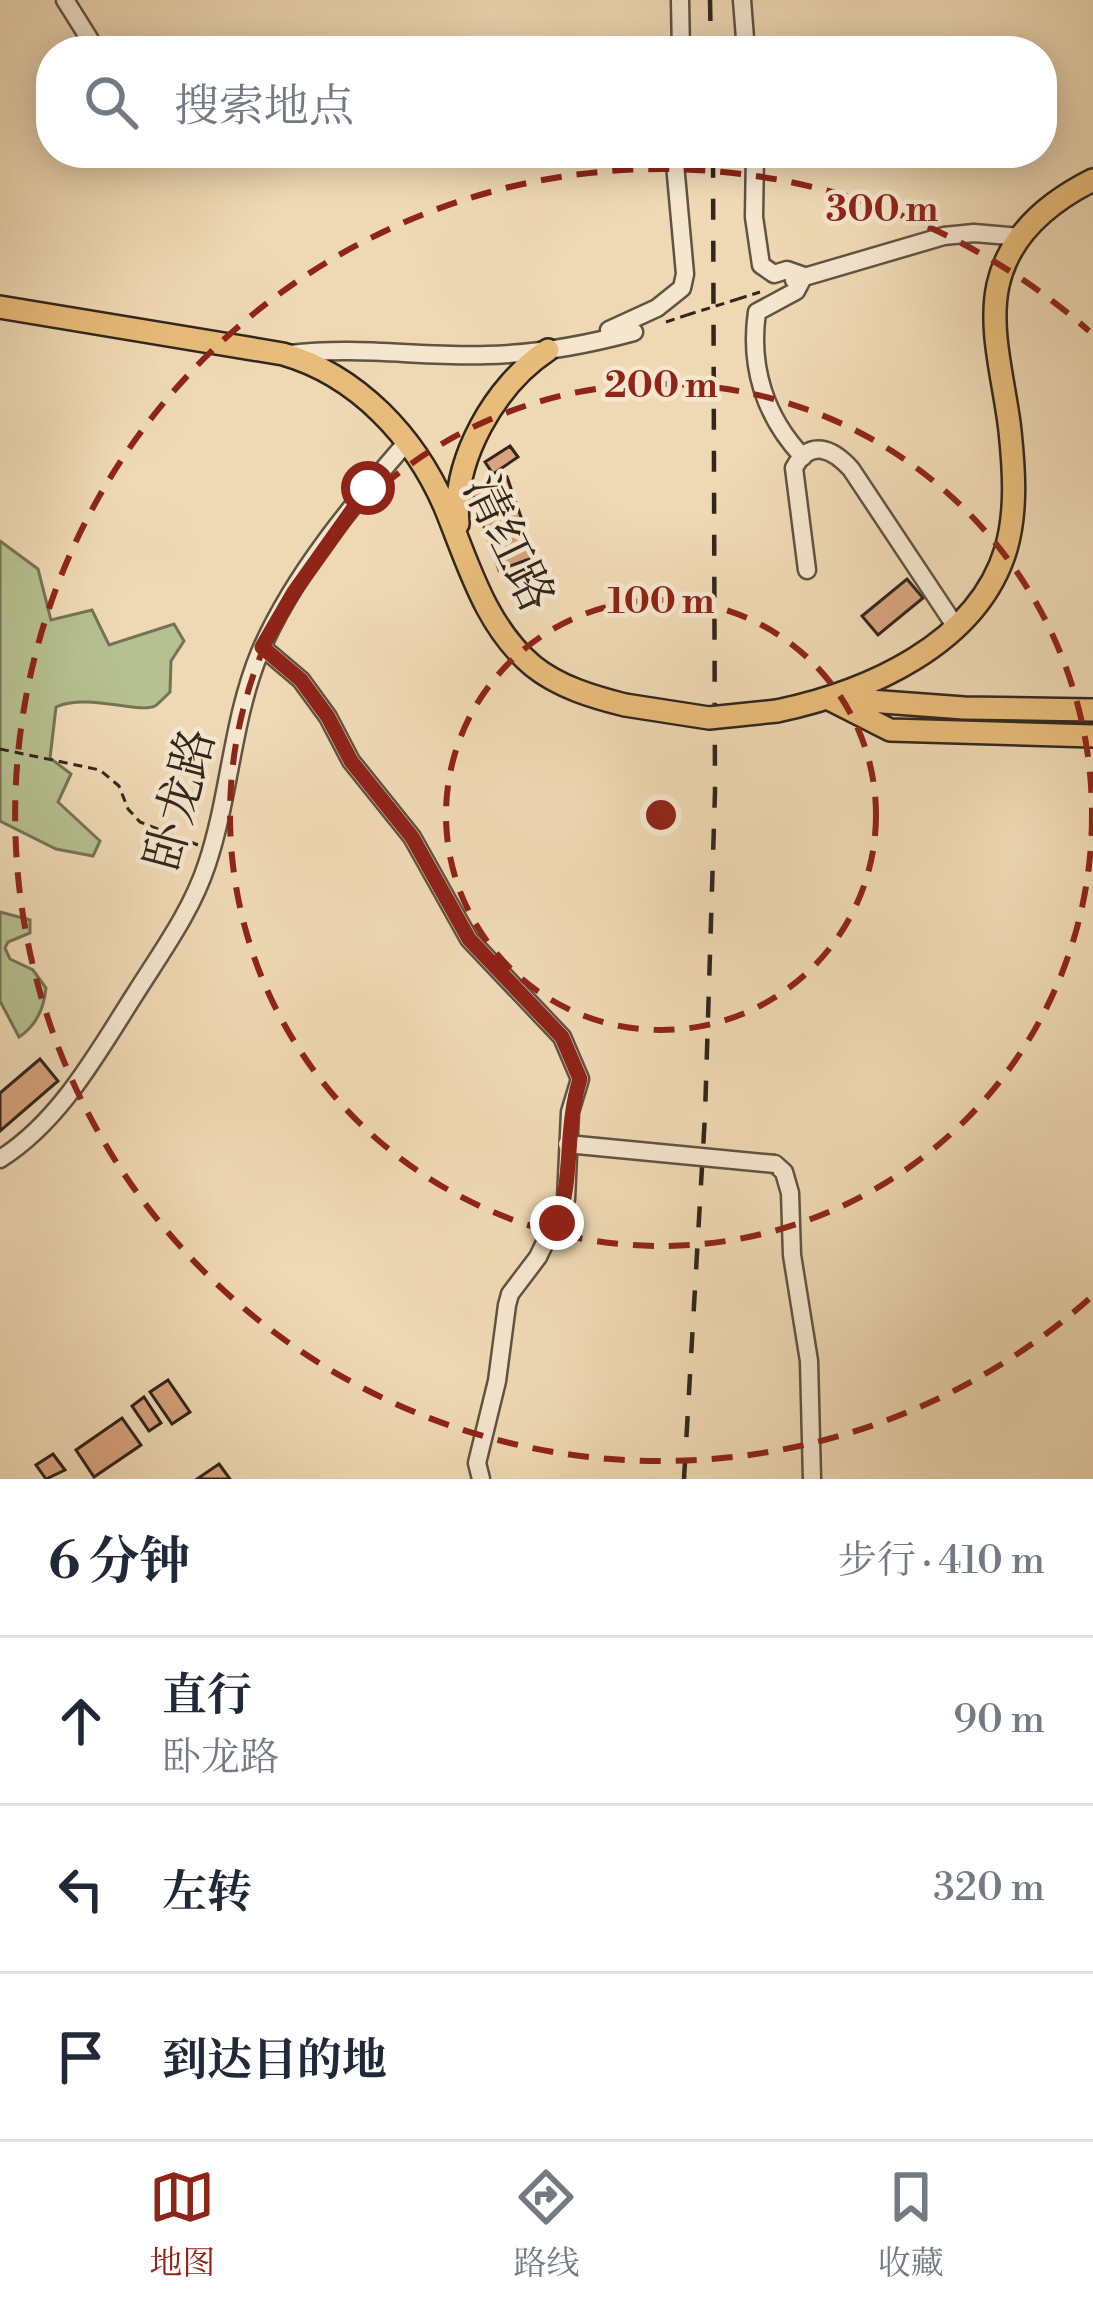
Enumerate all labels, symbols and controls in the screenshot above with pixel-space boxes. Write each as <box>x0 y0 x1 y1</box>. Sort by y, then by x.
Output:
search box <box>36 36 1057 168</box>
icon: search <box>78 69 144 135</box>
text: 搜索地点 <box>174 79 354 136</box>
text: 300 m <box>826 188 939 233</box>
text: 200 m <box>604 364 718 409</box>
route start <box>341 461 395 515</box>
street label: 清红路 <box>449 466 566 622</box>
text: 100 m <box>608 580 715 625</box>
street label: 卧龙路 <box>134 722 230 877</box>
centre of rings <box>640 794 682 836</box>
route end <box>530 1196 584 1250</box>
text: 6 分钟 <box>48 1531 190 1595</box>
text: 步行 · 410 m <box>838 1537 1045 1586</box>
text: 直行 <box>162 1668 252 1725</box>
icon: ahead <box>48 1688 114 1754</box>
text: 90 m <box>953 1696 1045 1745</box>
text: 卧龙路 <box>162 1734 279 1783</box>
icon: left <box>48 1856 114 1922</box>
text: 320 m <box>933 1864 1045 1913</box>
text: 左转 <box>162 1865 252 1922</box>
icon: arrive <box>48 2024 114 2090</box>
text: 到达目的地 <box>162 2033 387 2090</box>
tab: 地图 <box>149 2164 215 2285</box>
tab: 路线 <box>513 2164 579 2285</box>
tab: 收藏 <box>878 2164 944 2285</box>

